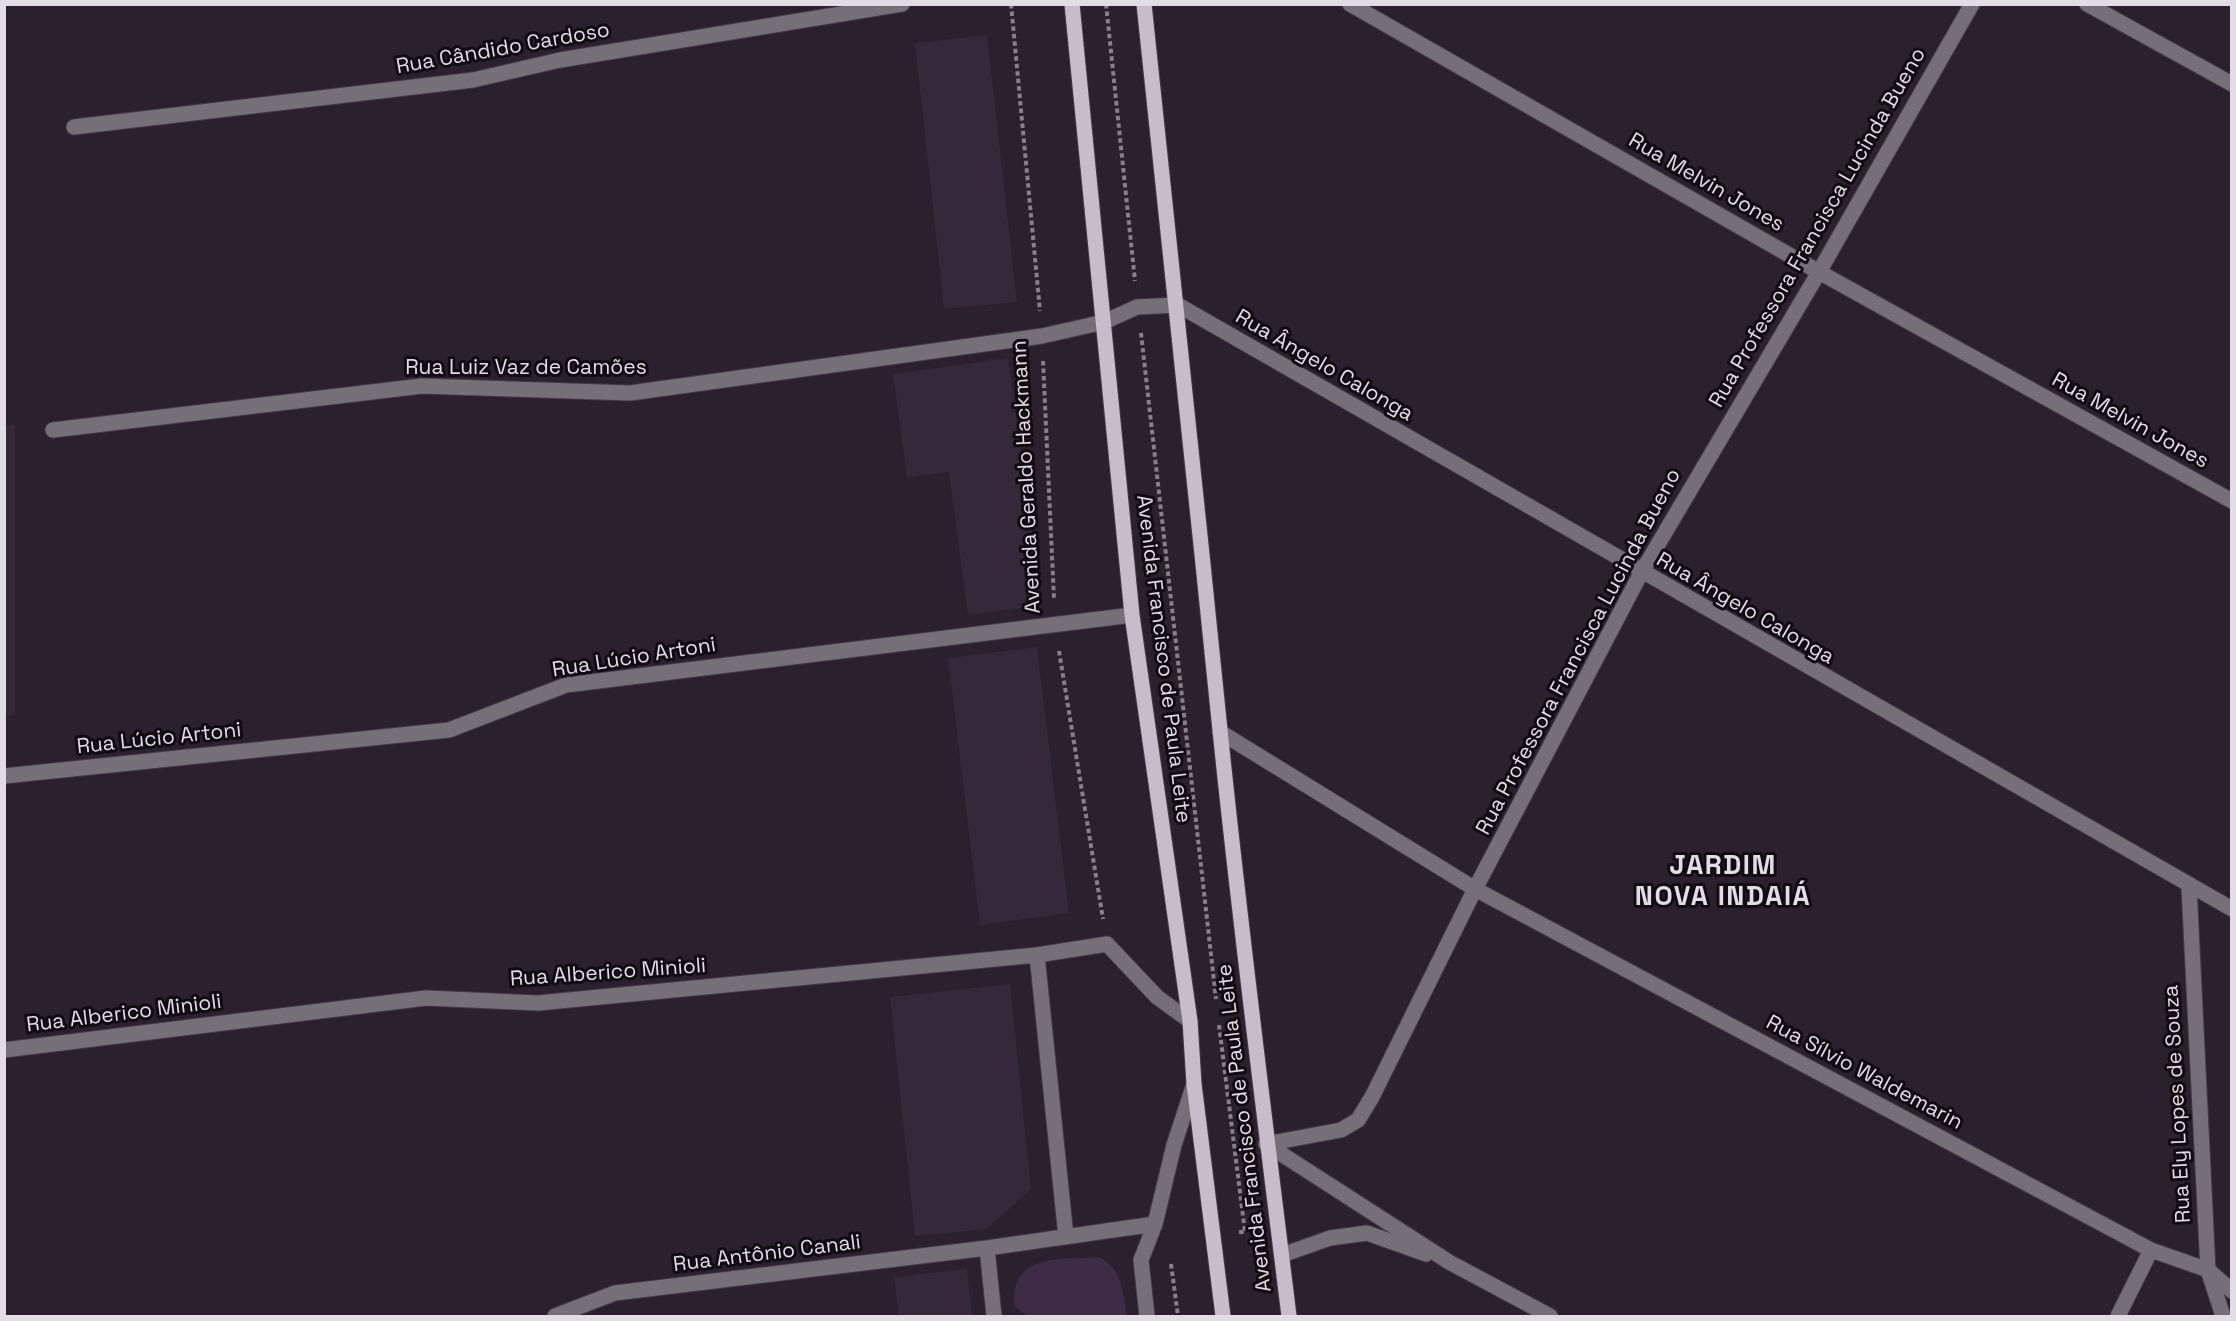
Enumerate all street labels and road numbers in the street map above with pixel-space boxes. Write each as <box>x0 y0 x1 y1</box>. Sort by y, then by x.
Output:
street label: Rua Cândido Cardoso <box>394 18 612 80</box>
street label: Rua Professora Francisca Lucinda Bueno <box>1704 44 1932 412</box>
street label: Rua Melvin Jones <box>1624 128 1788 238</box>
street label: Rua Ângelo Calonga <box>1231 305 1417 427</box>
street label: Avenida Geraldo Hackmann <box>1007 340 1047 614</box>
street label: Rua Luiz Vaz de Camões <box>405 355 647 381</box>
street label: Rua Melvin Jones <box>2047 367 2213 475</box>
street label: Rua Professora Francisca Lucinda Bueno <box>1471 465 1687 839</box>
street label: Avenida Francisco de Paula Leite <box>1130 493 1196 825</box>
street label: Rua Ângelo Calonga <box>1652 548 1838 670</box>
street label: Rua Lúcio Artoni <box>550 633 718 683</box>
street label: Rua Lúcio Artoni <box>75 718 243 760</box>
street label: Rua Alberico Minioli <box>509 954 707 992</box>
street label: Avenida Francisco de Paula Leite <box>1212 962 1278 1294</box>
street label: Rua Ely Lopes de Souza <box>2159 984 2197 1224</box>
street label: Rua Alberico Minioli <box>25 990 223 1038</box>
street label: Rua Sílvio Waldemarin <box>1761 1010 1967 1136</box>
street label: Rua Antônio Canali <box>672 1230 862 1278</box>

